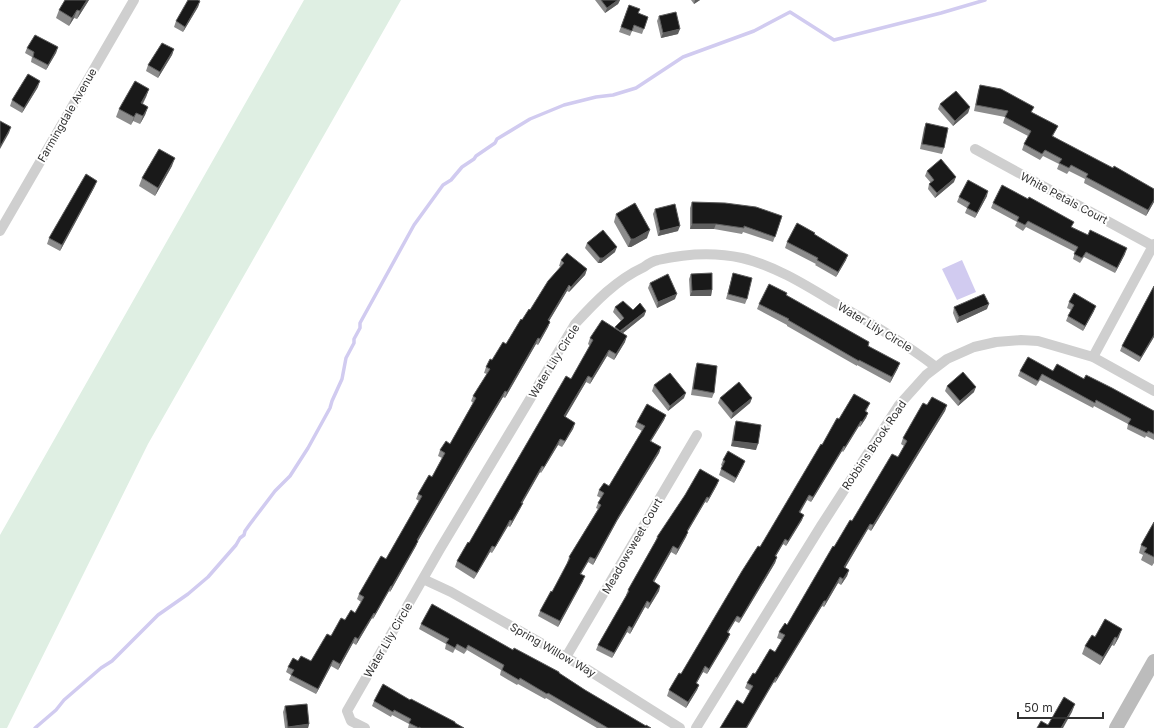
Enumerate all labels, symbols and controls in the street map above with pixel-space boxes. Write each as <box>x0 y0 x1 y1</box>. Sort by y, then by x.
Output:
street label: Farmingdale Avenue <box>34 66 100 164</box>
street label: White Petals Court <box>1018 169 1110 227</box>
street label: Water Lily Circle <box>835 299 915 355</box>
street label: Water Lily Circle <box>526 321 582 401</box>
street label: Robbins Brook Road <box>839 398 909 492</box>
street label: Meadowsweet Court <box>599 495 665 596</box>
street label: Water Lily Circle <box>361 600 415 680</box>
street label: Spring Willow Way <box>508 620 598 680</box>
scale bar <box>1018 694 1103 720</box>
text: 50 m <box>1024 700 1053 715</box>

